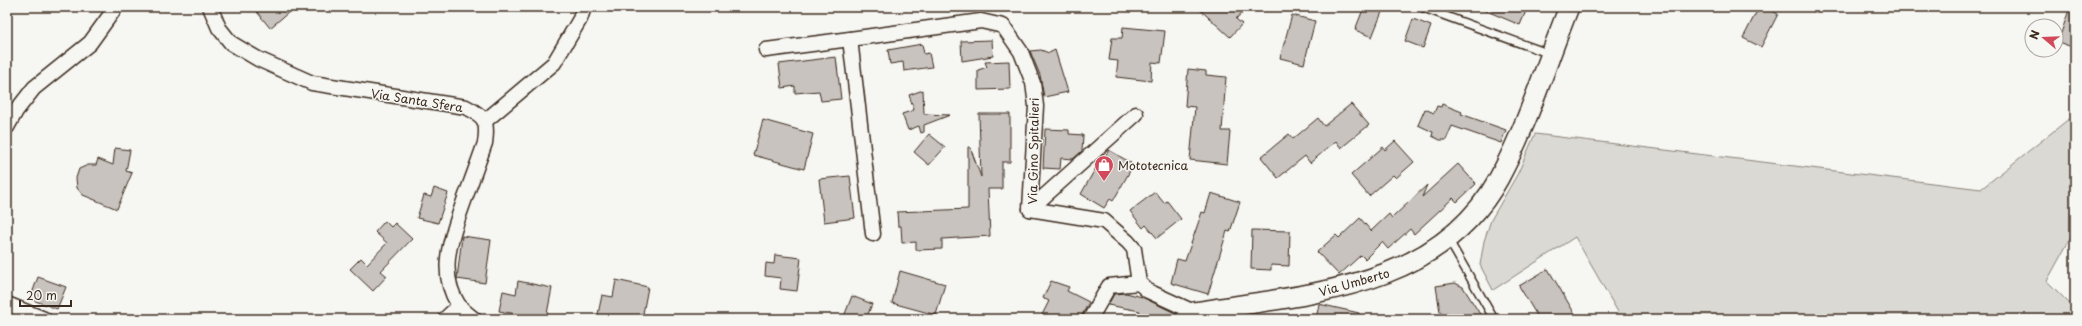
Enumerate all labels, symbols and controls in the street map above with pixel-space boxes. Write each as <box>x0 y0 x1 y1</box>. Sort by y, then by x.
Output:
north arrow <box>2024 18 2064 58</box>
text: N <box>2025 27 2044 41</box>
street label: Via Santa Sfera <box>370 84 465 116</box>
street label: Via Gino Spitalieri <box>1023 97 1043 205</box>
shop icon: Mototecnica <box>1093 154 1115 182</box>
place label: Mototecnica <box>1118 156 1189 174</box>
street label: Via Umberto <box>1317 263 1392 301</box>
scale bar <box>20 282 71 308</box>
text: 20 m <box>26 286 57 304</box>

